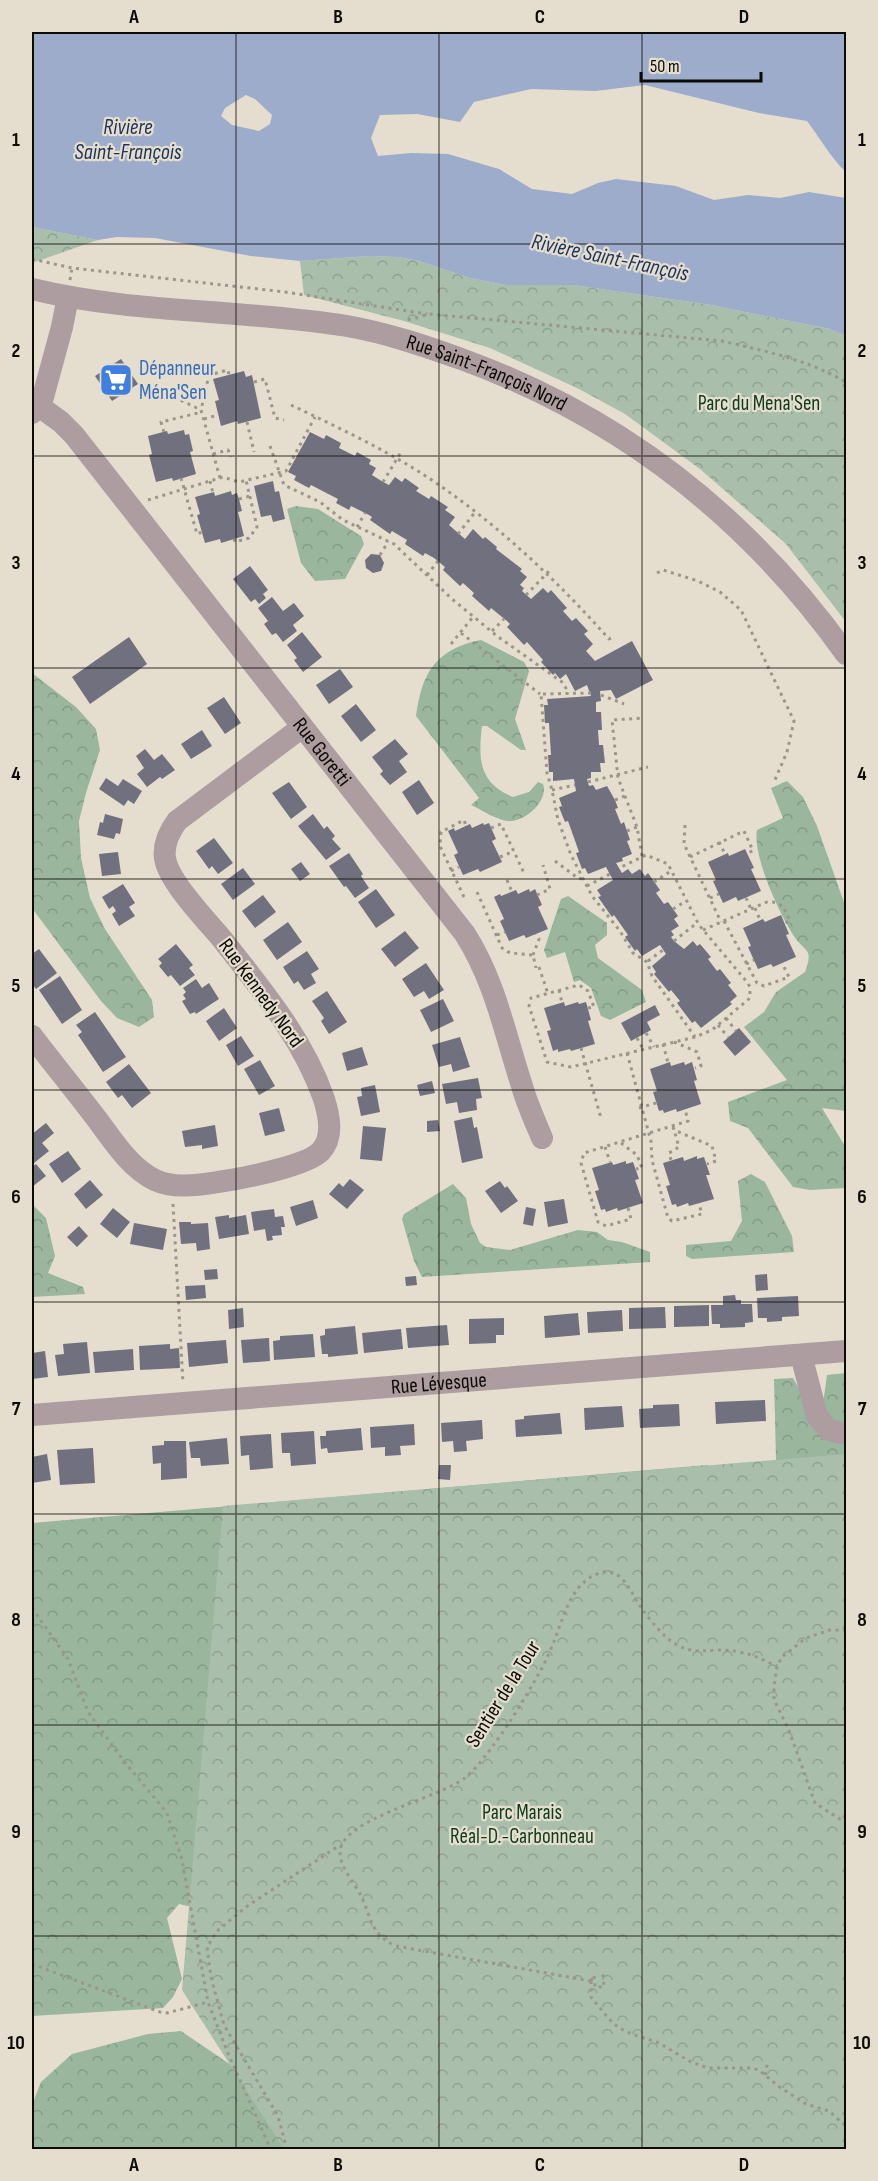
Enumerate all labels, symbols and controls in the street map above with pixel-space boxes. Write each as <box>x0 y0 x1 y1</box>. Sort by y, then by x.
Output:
text: A <box>128 5 139 29</box>
text: B <box>333 5 343 29</box>
text: C <box>535 5 545 29</box>
text: D <box>739 5 749 29</box>
scale bar <box>641 45 761 83</box>
text: 50 m <box>650 56 680 77</box>
water label: Rivière Saint-François <box>75 114 182 166</box>
text: 1 <box>12 128 20 152</box>
text: 1 <box>858 128 866 152</box>
water label: Rivière Saint-François <box>529 228 691 288</box>
street label: Rue Saint-François Nord <box>403 329 571 416</box>
text: 2 <box>12 339 20 363</box>
text: 2 <box>858 339 866 363</box>
place label: Dépanneur Ména'Sen <box>139 356 216 405</box>
supermarket icon: Dépanneur Ména'Sen <box>98 362 134 398</box>
park label: Parc du Mena'Sen <box>698 391 820 416</box>
text: 3 <box>12 551 21 575</box>
text: 3 <box>858 551 867 575</box>
street label: Rue Goretti <box>288 712 357 791</box>
text: 4 <box>11 762 21 786</box>
text: 4 <box>857 762 867 786</box>
street label: Rue Kennedy Nord <box>213 934 309 1052</box>
text: 5 <box>12 974 21 998</box>
text: 5 <box>858 974 867 998</box>
text: 6 <box>11 1185 21 1209</box>
text: 6 <box>857 1185 867 1209</box>
street label: Rue Lévesque <box>390 1367 488 1399</box>
text: 7 <box>12 1397 21 1421</box>
text: 7 <box>858 1397 867 1421</box>
text: 8 <box>11 1608 21 1632</box>
text: 8 <box>857 1608 867 1632</box>
street label: Sentier de la Tour <box>460 1636 546 1752</box>
park label: Parc Marais Réal-D.-Carbonneau <box>450 1800 594 1849</box>
text: 9 <box>11 1820 21 1844</box>
text: 9 <box>857 1820 867 1844</box>
text: 10 <box>7 2031 25 2055</box>
text: 10 <box>853 2031 871 2055</box>
text: A <box>128 2153 139 2177</box>
text: B <box>333 2153 343 2177</box>
text: C <box>535 2153 545 2177</box>
text: D <box>739 2153 749 2177</box>

